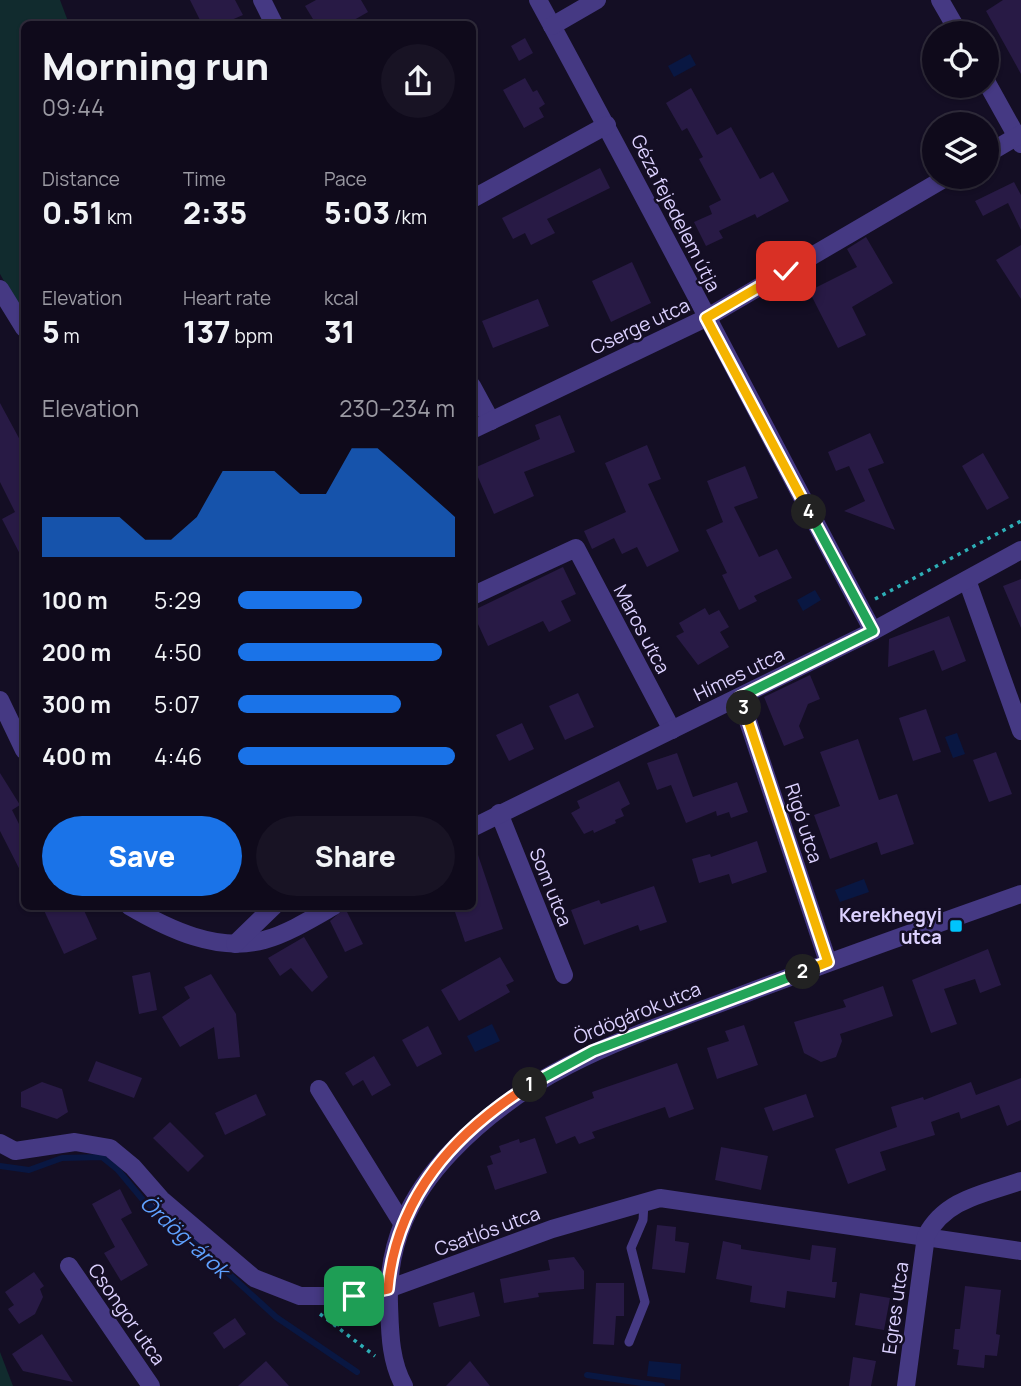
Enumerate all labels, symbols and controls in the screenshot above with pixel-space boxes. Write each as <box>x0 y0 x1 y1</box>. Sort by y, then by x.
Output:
map controls <box>922 21 999 189</box>
button: locate <box>922 21 999 98</box>
text: Morning run <box>42 39 269 91</box>
button: share <box>381 44 455 118</box>
text: 09:44 <box>42 91 105 123</box>
button: layers <box>922 112 999 189</box>
street label: Géza fejedelem útja <box>625 130 727 296</box>
text: Distance <box>42 166 120 192</box>
text: Time <box>183 166 226 192</box>
text: Pace <box>324 166 367 192</box>
text: 0.51 <box>42 192 103 233</box>
text: 2:35 <box>183 192 247 233</box>
text: 5:03 <box>324 192 390 233</box>
text: km <box>103 204 132 230</box>
text: /km <box>390 204 427 230</box>
pin <box>756 241 816 301</box>
icon: check <box>767 252 805 290</box>
text: Elevation <box>42 285 122 311</box>
text: Heart rate <box>183 285 271 311</box>
text: kcal <box>324 285 359 311</box>
street label: Cserge utca <box>586 292 694 360</box>
text: 5 <box>42 311 60 352</box>
text: 137 <box>183 311 231 352</box>
text: 31 <box>324 311 355 352</box>
text: m <box>60 323 80 349</box>
text: bpm <box>231 323 273 349</box>
text: Elevation <box>42 392 139 424</box>
text: 230–234 m <box>339 392 455 424</box>
pin: 4 <box>792 494 826 530</box>
text: 4 <box>803 498 814 524</box>
street label: Maros utca <box>608 580 676 678</box>
text: 100 m <box>42 584 108 616</box>
text: 5:29 <box>154 584 202 616</box>
text: 200 m <box>42 636 111 668</box>
text: 4:50 <box>154 636 202 668</box>
street label: Hímes utca <box>689 641 789 707</box>
text: 300 m <box>42 688 111 720</box>
text: 5:07 <box>154 688 200 720</box>
pin: 3 <box>726 690 762 726</box>
text: 3 <box>738 694 749 720</box>
text: 400 m <box>42 740 112 772</box>
text: 4:46 <box>154 740 202 772</box>
street label: Rigó utca <box>779 780 829 866</box>
button: Save <box>42 816 242 896</box>
button: Share <box>256 816 455 896</box>
street label: Som utca <box>524 844 578 930</box>
place label: Kerekhegyi utca <box>839 902 942 950</box>
marker: Kerekhegyi utca <box>948 918 964 934</box>
pin: 2 <box>786 954 820 990</box>
text: 2 <box>797 958 808 984</box>
street label: Ördögárok utca <box>569 976 705 1050</box>
pin: 1 <box>512 1068 548 1102</box>
text: 1 <box>525 1071 534 1097</box>
water label: Ördög-árok <box>135 1189 237 1285</box>
street label: Csatlós utca <box>431 1200 543 1262</box>
street label: Csongor utca <box>82 1258 172 1370</box>
street label: Egres utca <box>876 1260 914 1356</box>
pin <box>324 1266 384 1326</box>
icon: arrive <box>335 1277 373 1315</box>

